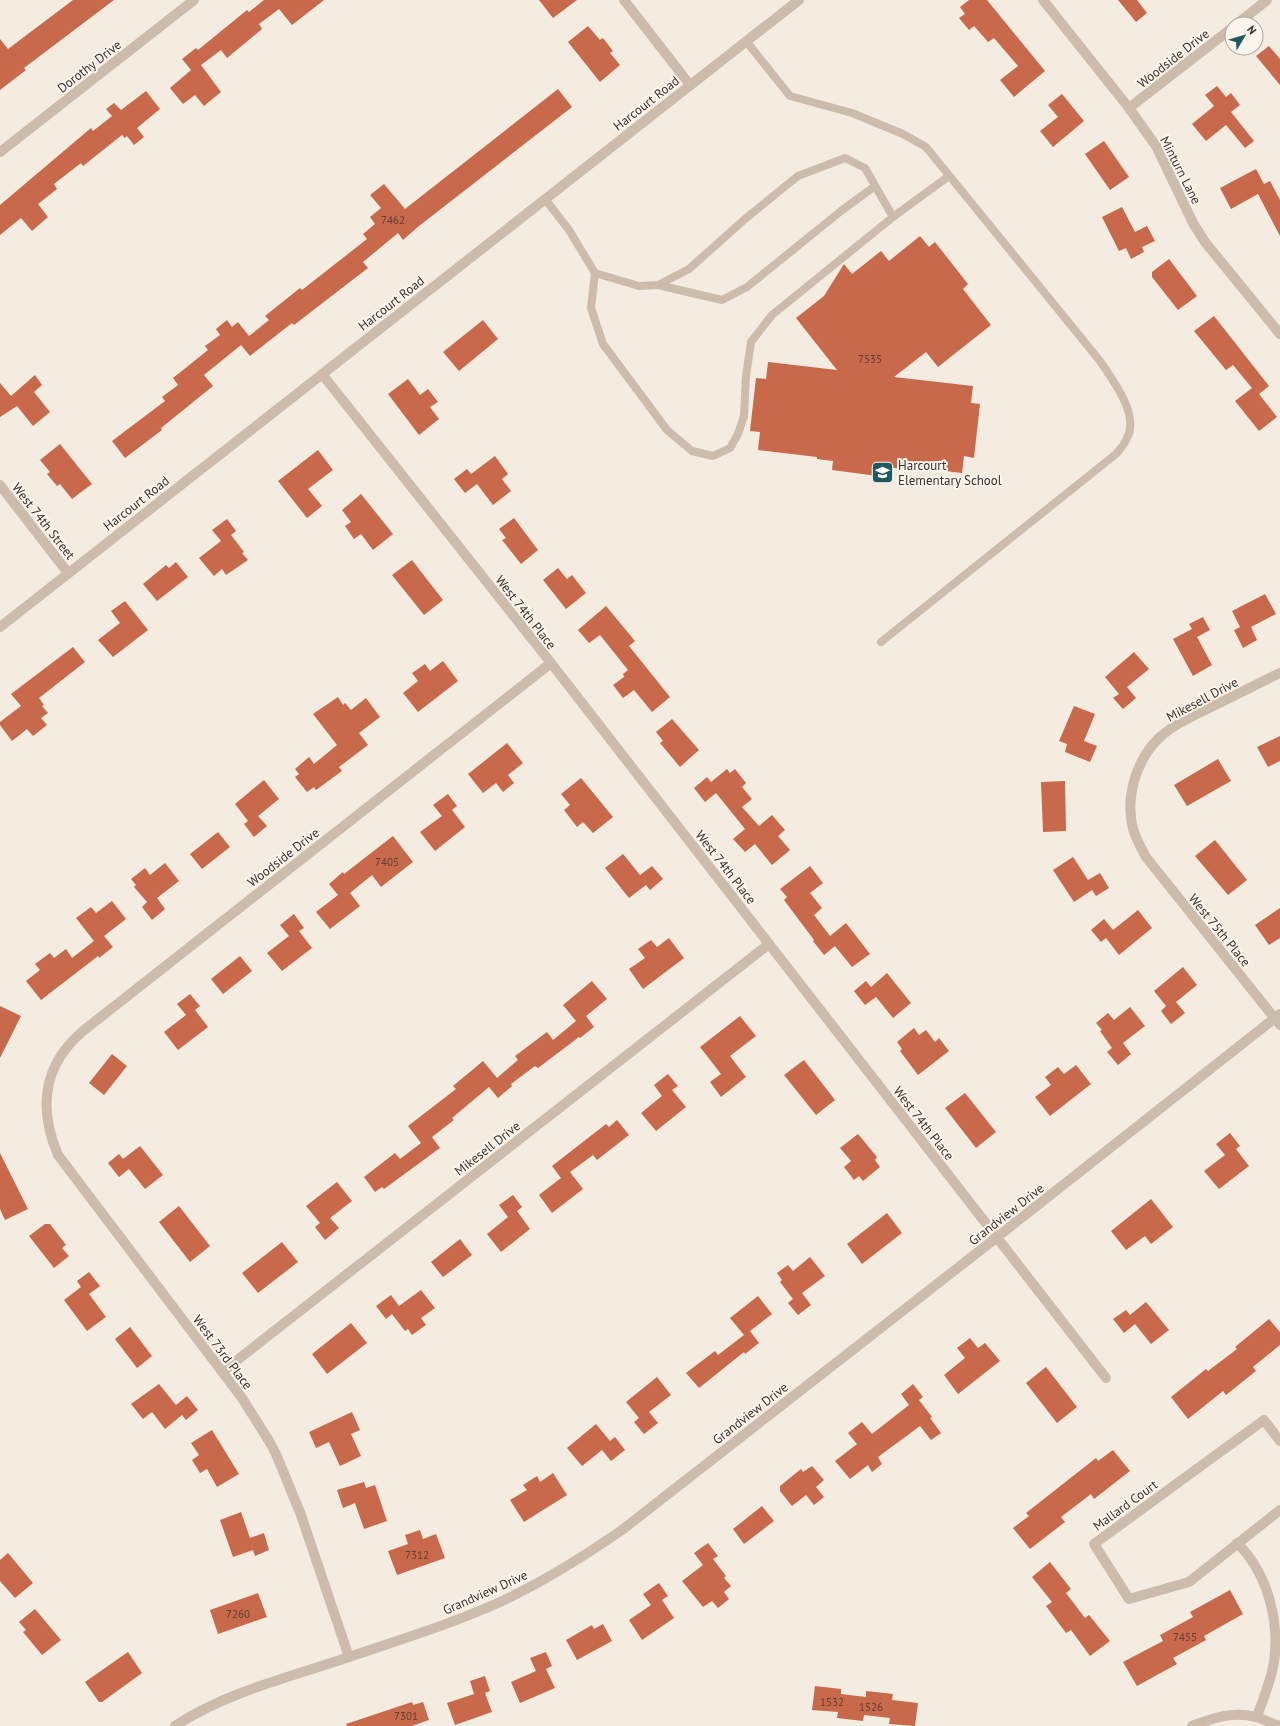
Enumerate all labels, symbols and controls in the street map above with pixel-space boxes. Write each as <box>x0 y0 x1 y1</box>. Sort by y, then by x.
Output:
north arrow <box>1224 16 1264 56</box>
text: N <box>1244 23 1260 37</box>
street label: Woodside Drive <box>1134 25 1213 92</box>
street label: Dorothy Drive <box>54 36 125 97</box>
street label: Harcourt Road <box>610 72 683 135</box>
street label: Minturn Lane <box>1156 133 1205 207</box>
house number: 7462 <box>381 213 405 227</box>
street label: Harcourt Road <box>355 272 428 335</box>
house number: 7535 <box>858 352 882 366</box>
place label: Harcourt Elementary School <box>898 457 1002 489</box>
school or university icon: Harcourt Elementary School <box>870 459 896 485</box>
street label: Harcourt Road <box>100 472 173 535</box>
street label: West 74th Street <box>8 480 79 563</box>
street label: West 74th Place <box>492 572 560 653</box>
street label: Mikesell Drive <box>1163 673 1241 725</box>
street label: Woodside Drive <box>244 824 323 891</box>
street label: West 74th Place <box>692 827 760 908</box>
house number: 7405 <box>375 855 399 869</box>
street label: West 75th Place <box>1185 890 1254 970</box>
street label: West 74th Place <box>890 1083 958 1164</box>
street label: Mikesell Drive <box>451 1117 524 1179</box>
street label: Grandview Drive <box>965 1180 1047 1249</box>
street label: West 73rd Place <box>189 1312 256 1393</box>
street label: Grandview Drive <box>709 1379 791 1448</box>
street label: Mallard Court <box>1090 1476 1161 1535</box>
house number: 7312 <box>405 1548 429 1562</box>
street label: Grandview Drive <box>440 1566 530 1619</box>
house number: 7260 <box>226 1607 250 1621</box>
house number: 7455 <box>1173 1630 1197 1644</box>
house number: 1532 <box>820 1695 844 1709</box>
house number: 1526 <box>859 1700 883 1714</box>
house number: 7301 <box>394 1709 418 1723</box>

